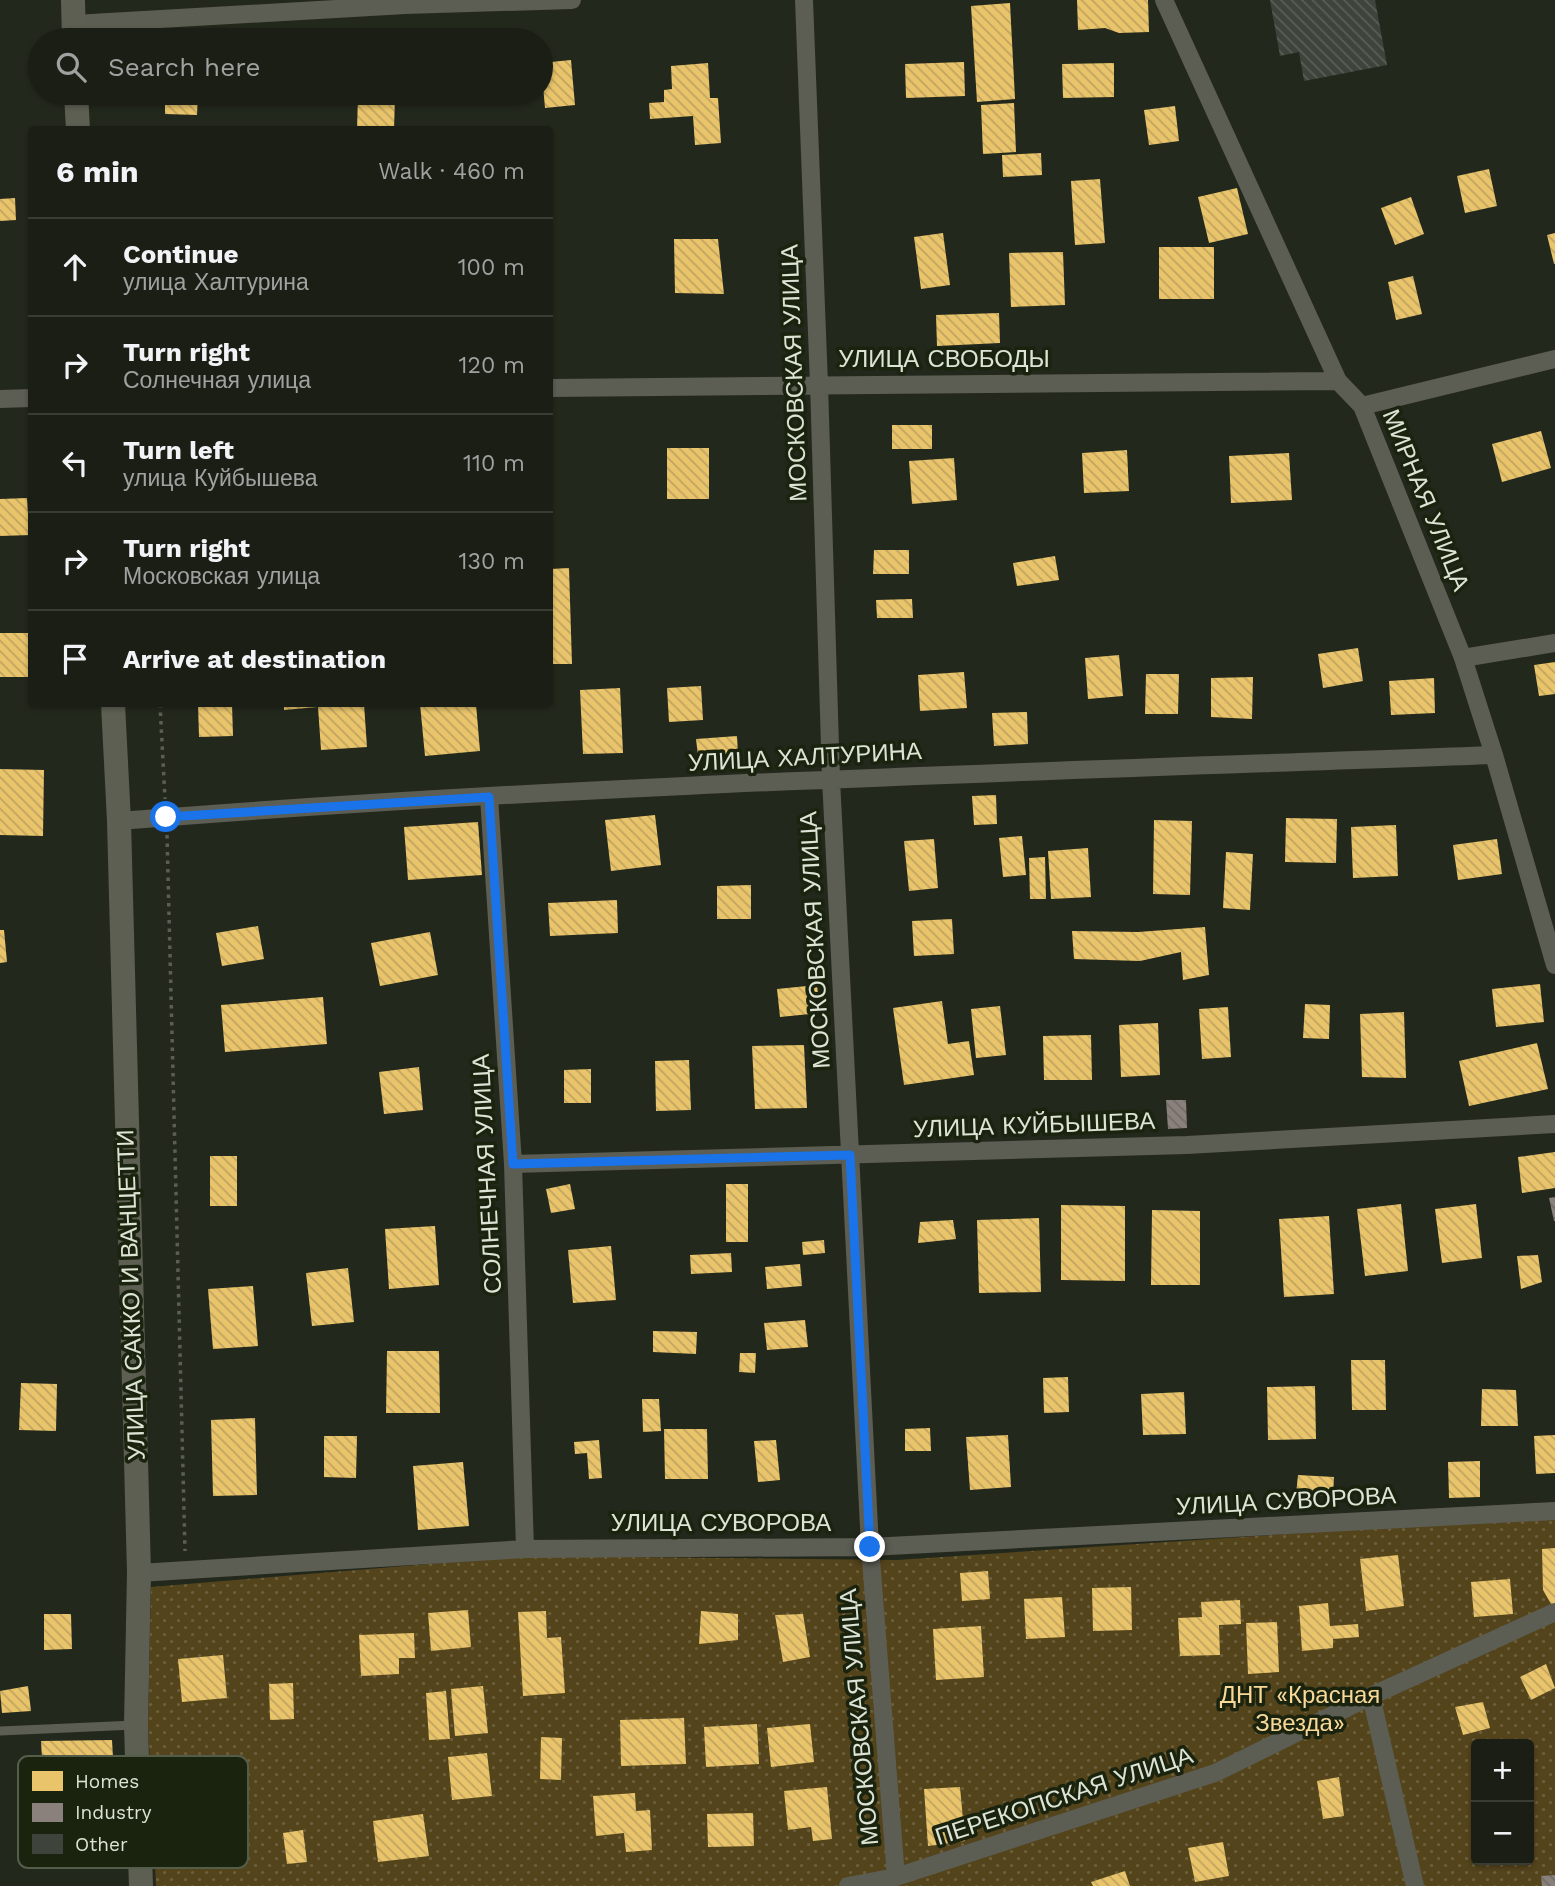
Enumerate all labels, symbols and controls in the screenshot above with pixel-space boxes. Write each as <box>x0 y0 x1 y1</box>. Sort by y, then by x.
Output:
search box <box>28 28 553 105</box>
icon: search <box>52 48 90 86</box>
text: Search here <box>108 52 260 82</box>
text: 6 min <box>56 154 139 189</box>
text: Walk · 460 m <box>378 158 525 185</box>
text: Continue <box>123 239 239 269</box>
street label: МОСКОВСКАЯ УЛИЦА <box>776 244 812 502</box>
icon: ahead <box>56 248 94 286</box>
text: 100 m <box>458 254 525 281</box>
text: улица Халтурина <box>123 269 309 296</box>
text: Turn right <box>123 337 250 367</box>
street label: УЛИЦА СВОБОДЫ <box>838 345 1050 373</box>
icon: right <box>56 346 94 384</box>
text: 120 m <box>459 352 525 379</box>
text: Солнечная улица <box>123 367 311 394</box>
street label: МИРНАЯ УЛИЦА <box>1377 405 1475 595</box>
text: Turn left <box>123 435 234 465</box>
icon: left <box>56 444 94 482</box>
text: 110 m <box>463 450 525 477</box>
text: улица Куйбышева <box>123 465 318 492</box>
text: Turn right <box>123 533 250 563</box>
icon: right <box>56 542 94 580</box>
text: 130 m <box>459 548 525 575</box>
text: Московская улица <box>123 563 320 590</box>
icon: arrive <box>56 640 94 678</box>
text: Arrive at destination <box>123 644 386 674</box>
street label: УЛИЦА ХАЛТУРИНА <box>687 737 923 777</box>
route start <box>150 801 181 832</box>
street label: МОСКОВСКАЯ УЛИЦА <box>794 811 836 1069</box>
street label: СОЛНЕЧНАЯ УЛИЦА <box>467 1053 507 1295</box>
street label: УЛИЦА КУЙБЫШЕВА <box>912 1107 1156 1143</box>
street label: УЛИЦА САККО И ВАНЦЕТТИ <box>111 1129 151 1461</box>
street label: УЛИЦА СУВОРОВА <box>1175 1481 1397 1521</box>
street label: УЛИЦА СУВОРОВА <box>611 1509 831 1537</box>
route end <box>854 1531 885 1562</box>
street label: МОСКОВСКАЯ УЛИЦА <box>834 1587 884 1847</box>
park label: ДНТ «Красная Звезда» <box>1220 1681 1380 1737</box>
map controls <box>1471 1739 1534 1865</box>
button: + <box>1471 1739 1534 1802</box>
street label: ПЕРЕКОПСКАЯ УЛИЦА <box>932 1741 1196 1851</box>
legend <box>18 1756 248 1868</box>
text: Homes <box>75 1770 139 1793</box>
text: Industry <box>75 1801 152 1824</box>
button: − <box>1471 1802 1534 1865</box>
text: Other <box>75 1833 128 1856</box>

